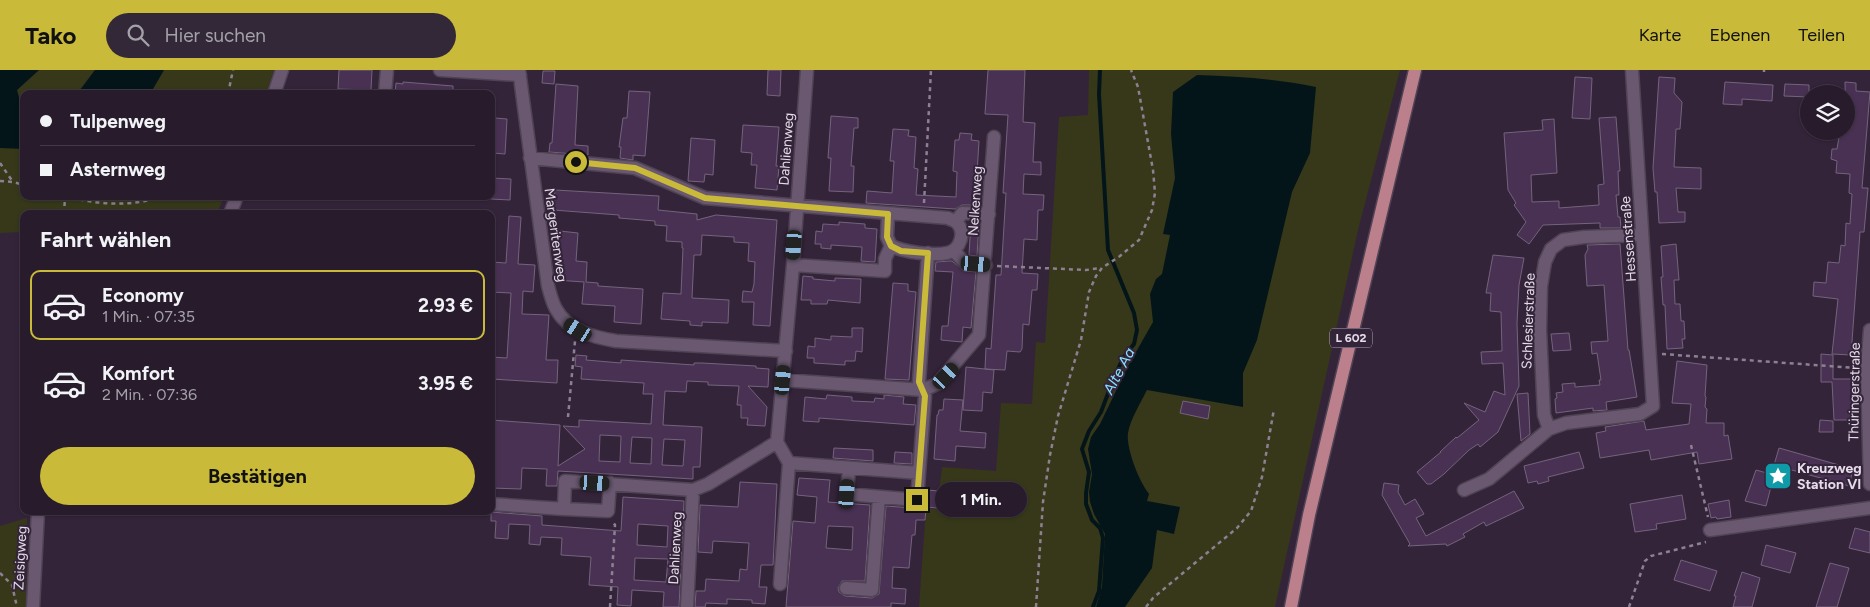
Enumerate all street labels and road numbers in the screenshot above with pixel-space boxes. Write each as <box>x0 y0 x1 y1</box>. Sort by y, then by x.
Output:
street label: Dahlienweg <box>775 112 798 186</box>
street label: Nelkenweg <box>965 165 986 237</box>
street label: Margeritenweg <box>540 187 571 283</box>
street label: Hessenstraße <box>1617 195 1640 282</box>
street label: Schlesierstraße <box>1518 272 1539 369</box>
road number: L 602 <box>1330 328 1372 348</box>
street label: Thüringerstraße <box>1845 342 1864 442</box>
street label: Dahlienweg <box>665 511 686 585</box>
street label: Zeisigweg <box>10 525 31 591</box>

